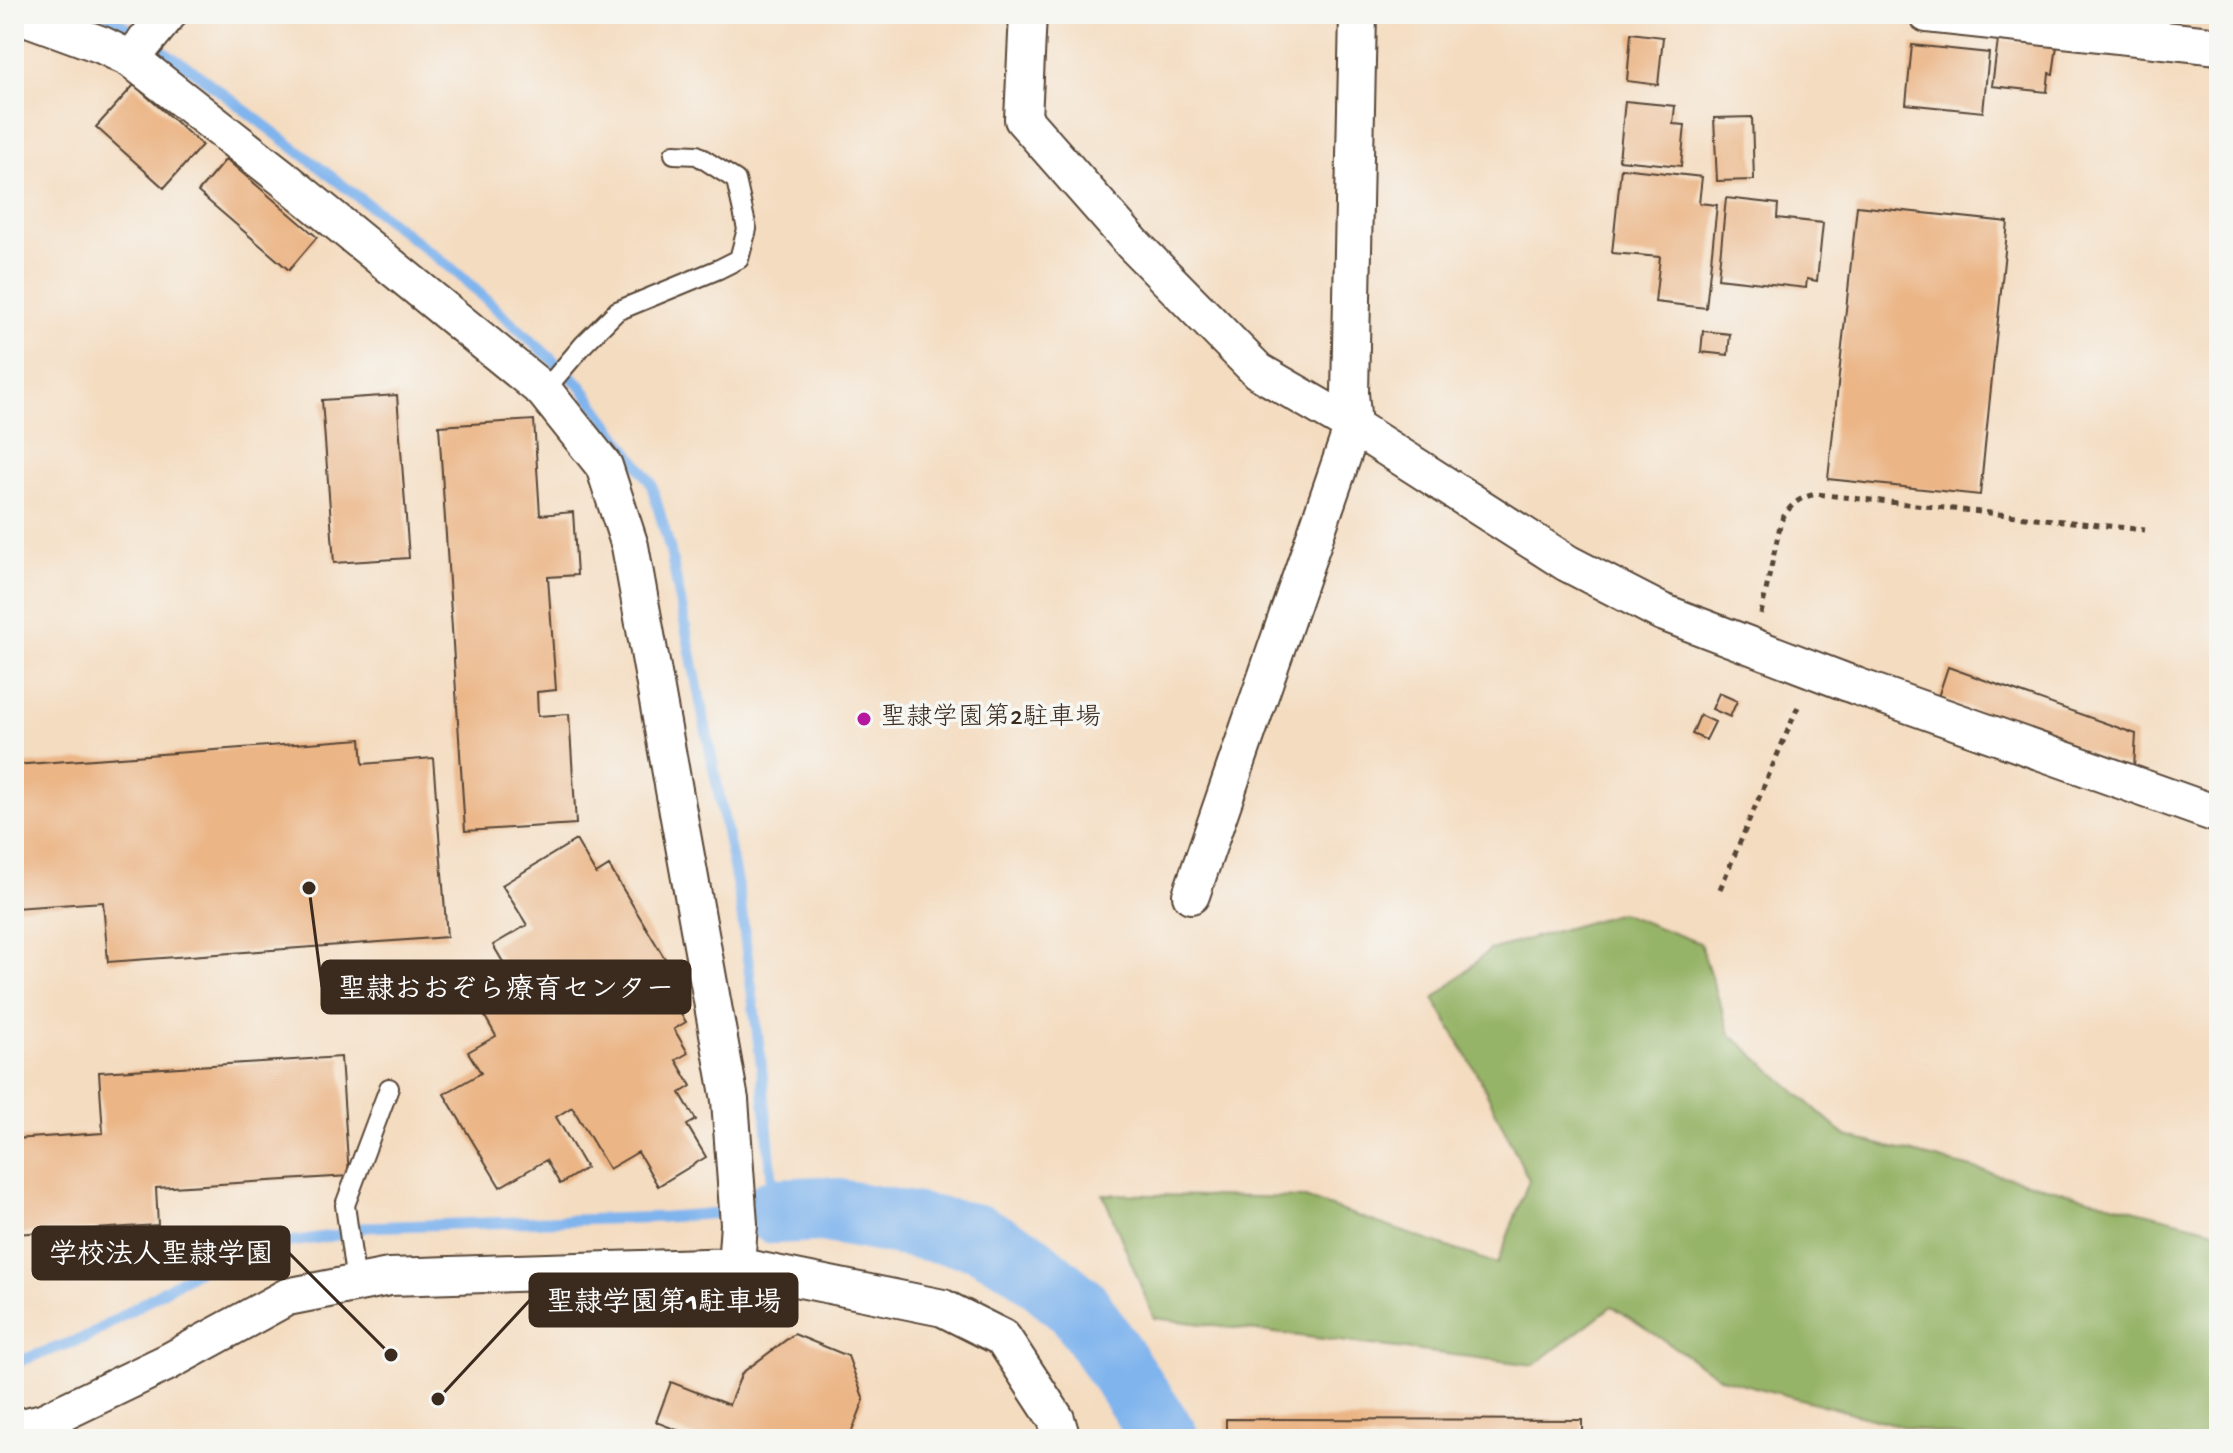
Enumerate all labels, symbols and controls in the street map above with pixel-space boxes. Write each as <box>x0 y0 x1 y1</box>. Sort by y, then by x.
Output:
place label: 聖隷学園第2駐車場 <box>880 702 1101 735</box>
marker: 聖隷学園第2駐車場 <box>855 710 873 728</box>
callout: 聖隷おおぞら療育センター <box>322 961 690 1013</box>
text: 聖隷おおぞら療育センター <box>338 973 674 1008</box>
callout: 学校法人聖隷学園 <box>33 1227 289 1279</box>
text: 学校法人聖隷学園 <box>49 1239 273 1273</box>
callout: 聖隷学園第1駐車場 <box>530 1274 797 1326</box>
text: 聖隷学園第1駐車場 <box>546 1286 782 1321</box>

